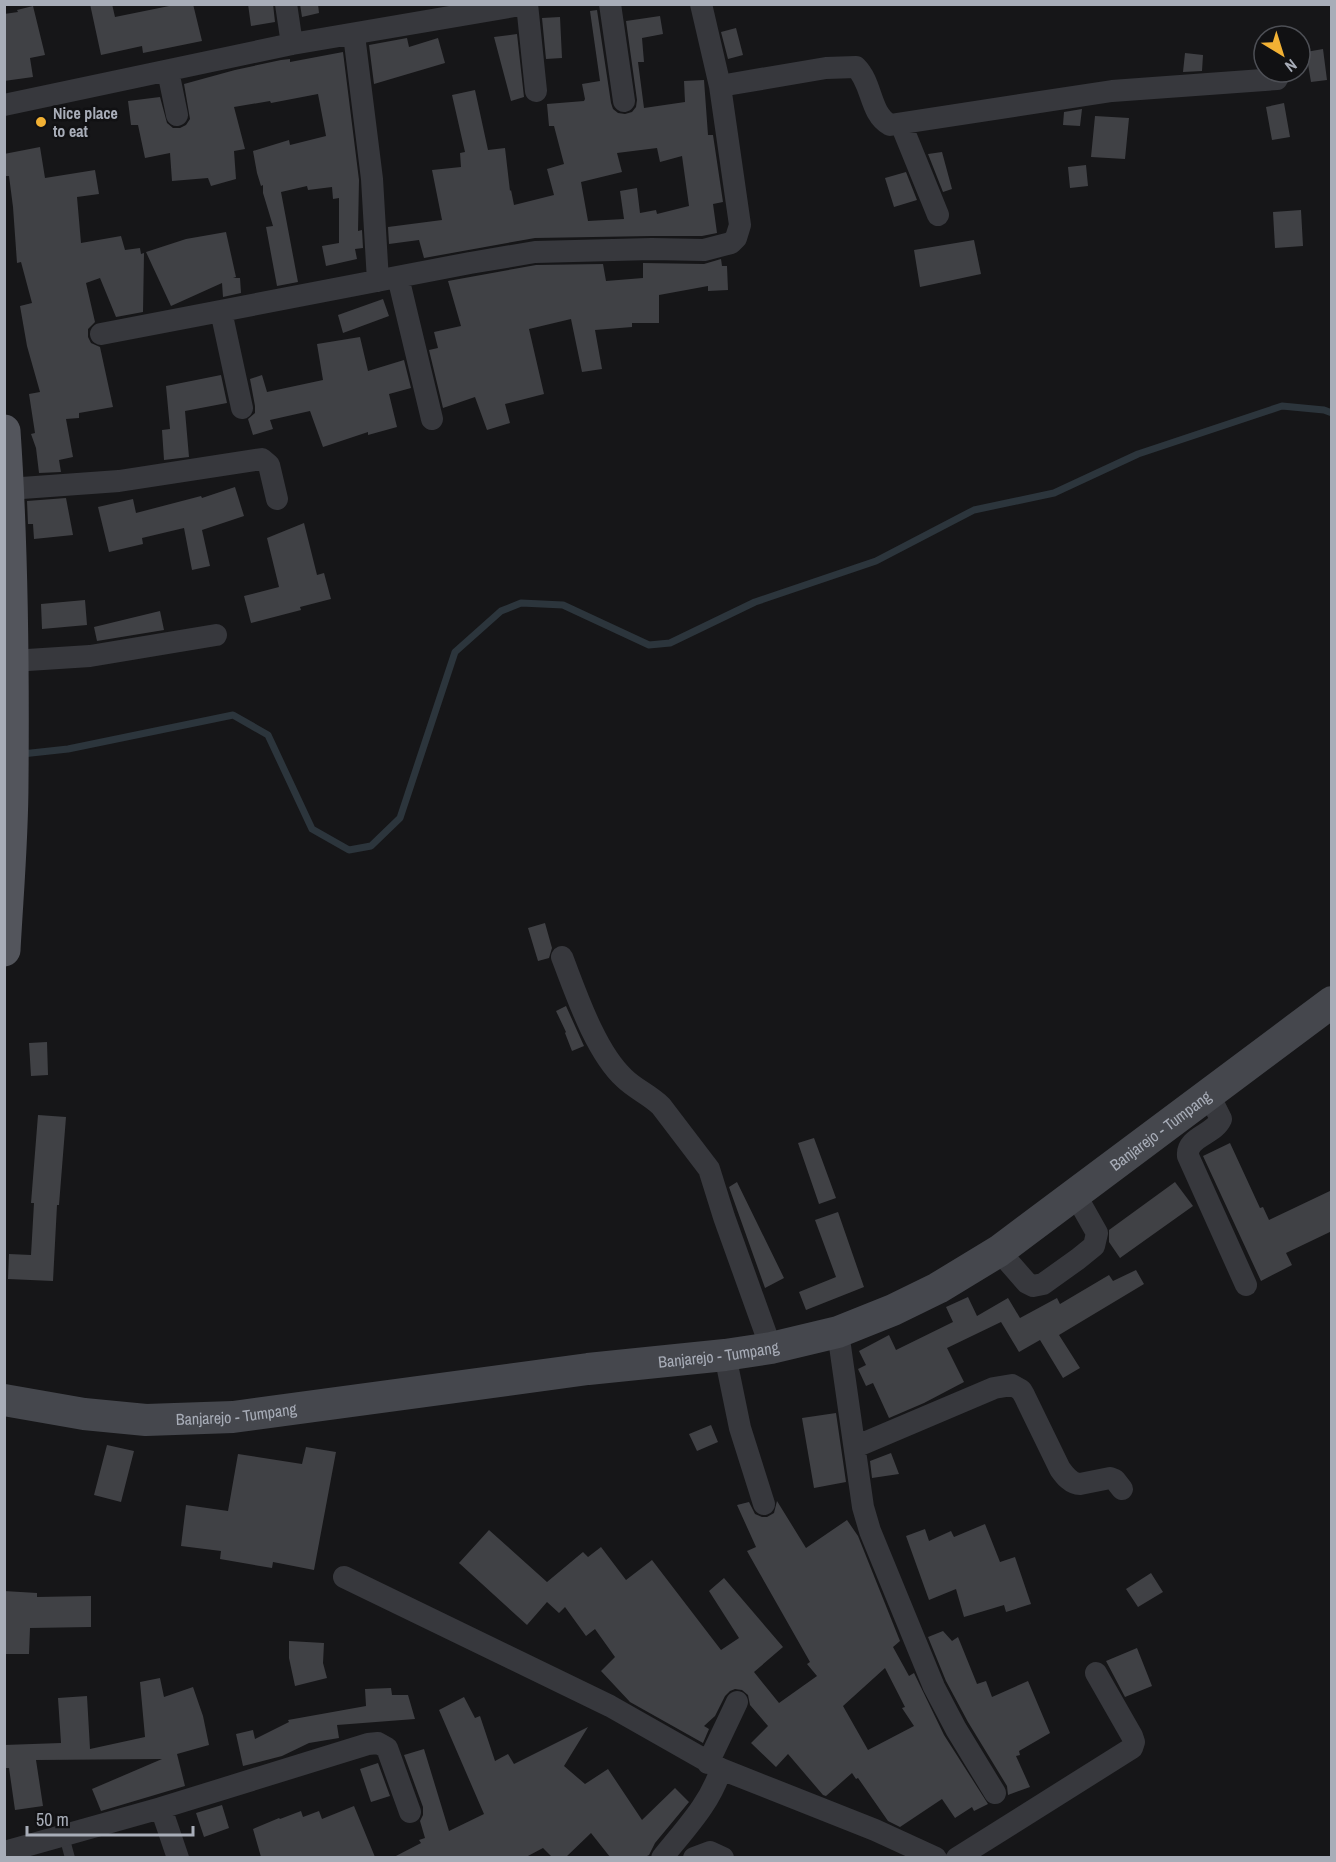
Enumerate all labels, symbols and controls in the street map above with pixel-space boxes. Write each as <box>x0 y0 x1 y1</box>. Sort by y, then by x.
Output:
north arrow <box>1252 24 1312 84</box>
text: N <box>1281 54 1302 77</box>
place label: Nice place to eat <box>53 102 118 142</box>
marker: Nice place to eat <box>34 115 48 129</box>
street label: Banjarejo - Tumpang <box>1105 1085 1216 1176</box>
street label: Banjarejo - Tumpang <box>657 1335 782 1373</box>
street label: Banjarejo - Tumpang <box>175 1397 299 1430</box>
scale bar <box>27 1799 194 1837</box>
text: 50 m <box>36 1807 69 1832</box>

